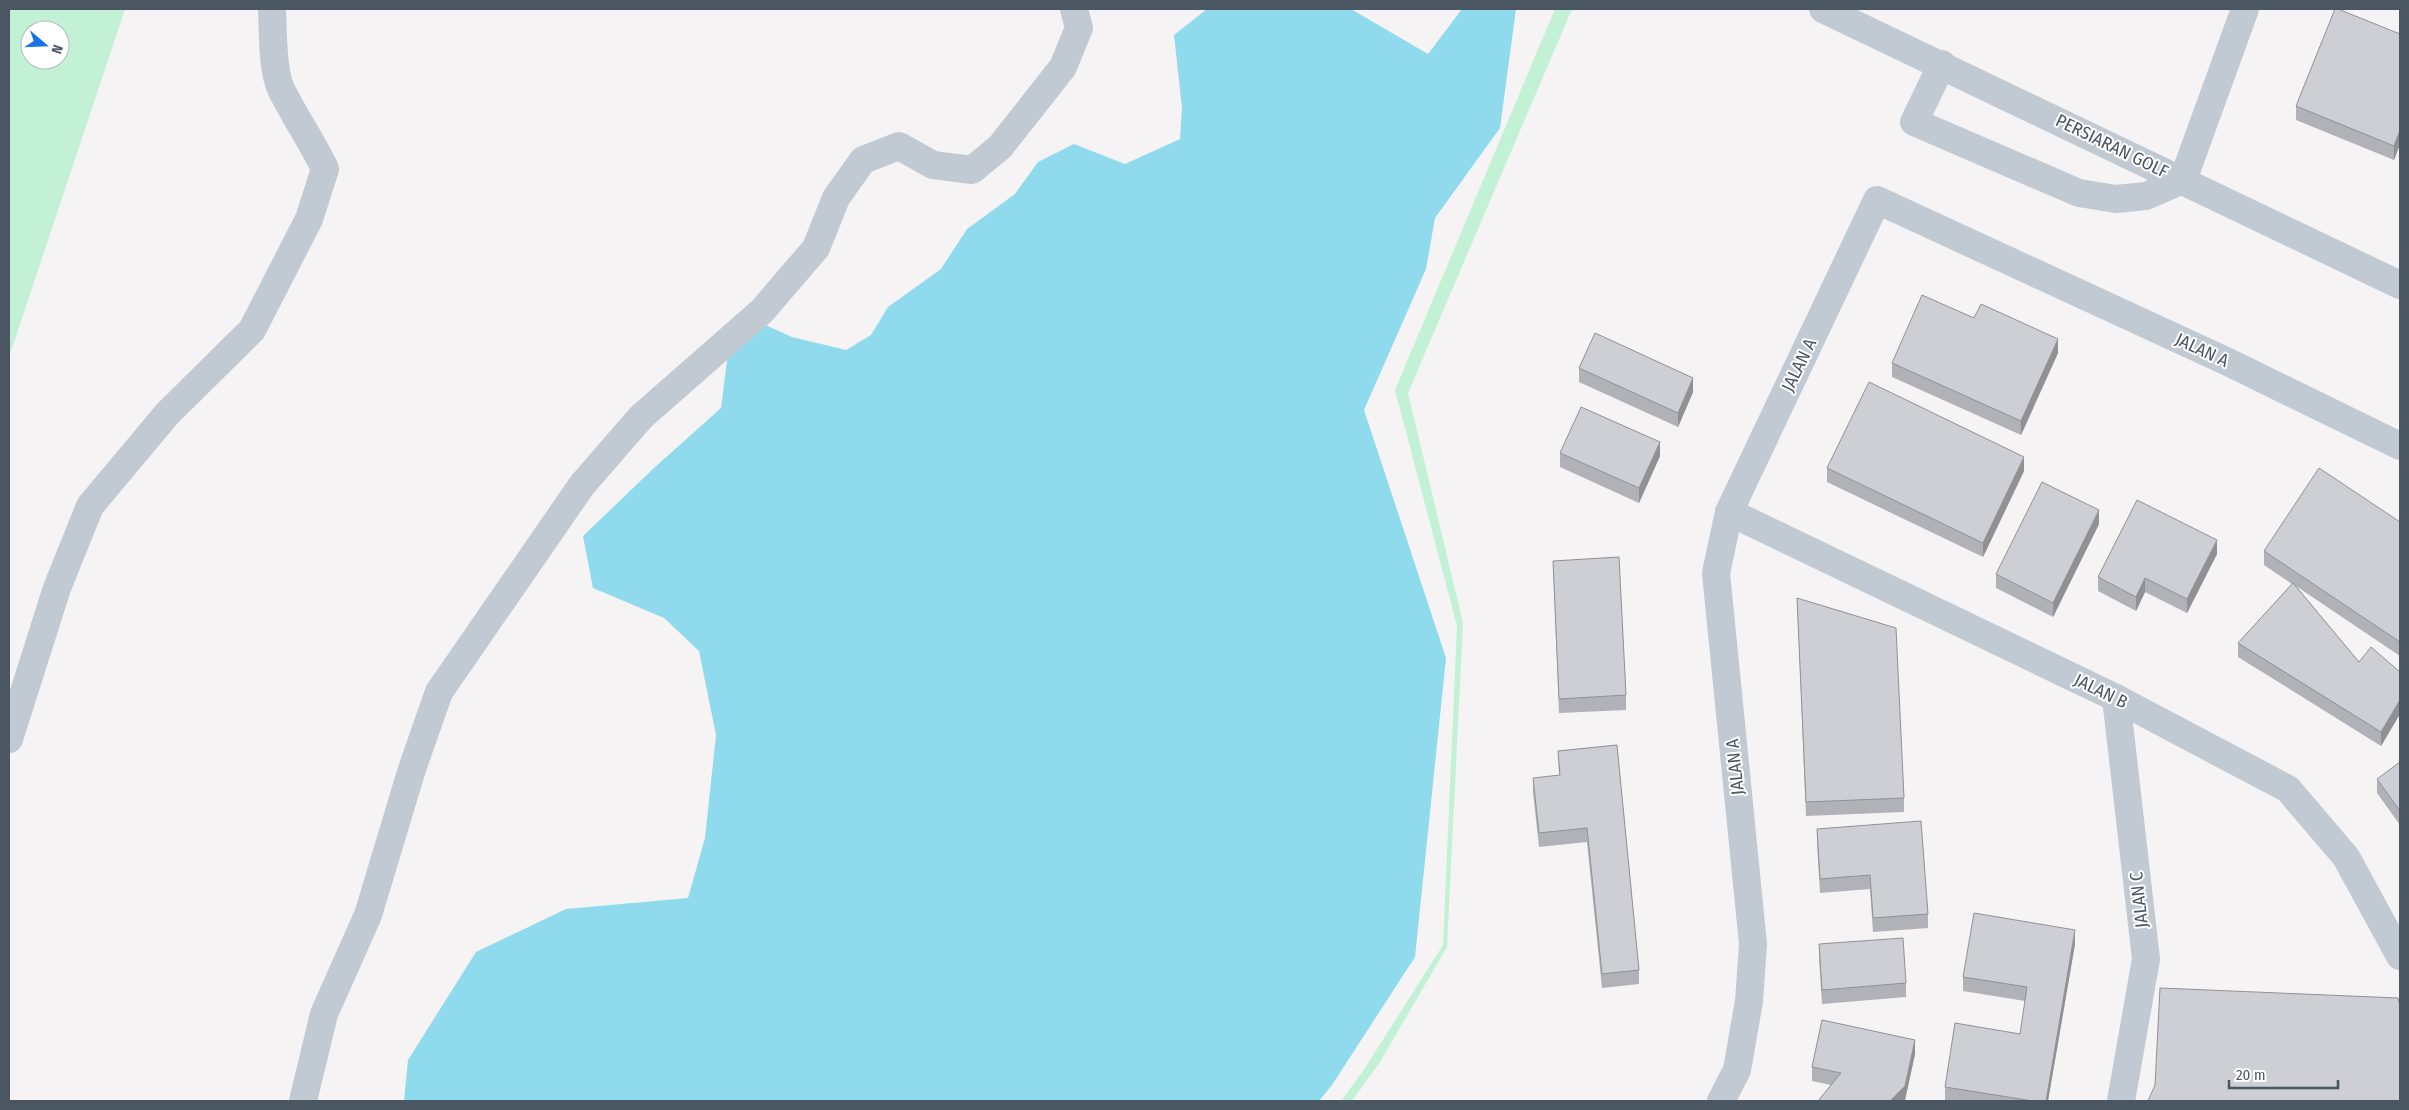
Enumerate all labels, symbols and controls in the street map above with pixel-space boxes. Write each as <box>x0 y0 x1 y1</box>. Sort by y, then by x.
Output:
north arrow <box>20 20 70 70</box>
text: N <box>47 42 66 56</box>
street label: PERSIARAN GOLF <box>2052 109 2172 183</box>
street label: JALAN A <box>2172 328 2233 372</box>
street label: JALAN A <box>1777 334 1821 395</box>
street label: JALAN B <box>2071 669 2131 713</box>
street label: JALAN A <box>1721 737 1749 796</box>
street label: JALAN C <box>2125 871 2153 929</box>
scale bar <box>2229 1058 2338 1090</box>
text: 20 m <box>2236 1066 2266 1084</box>

